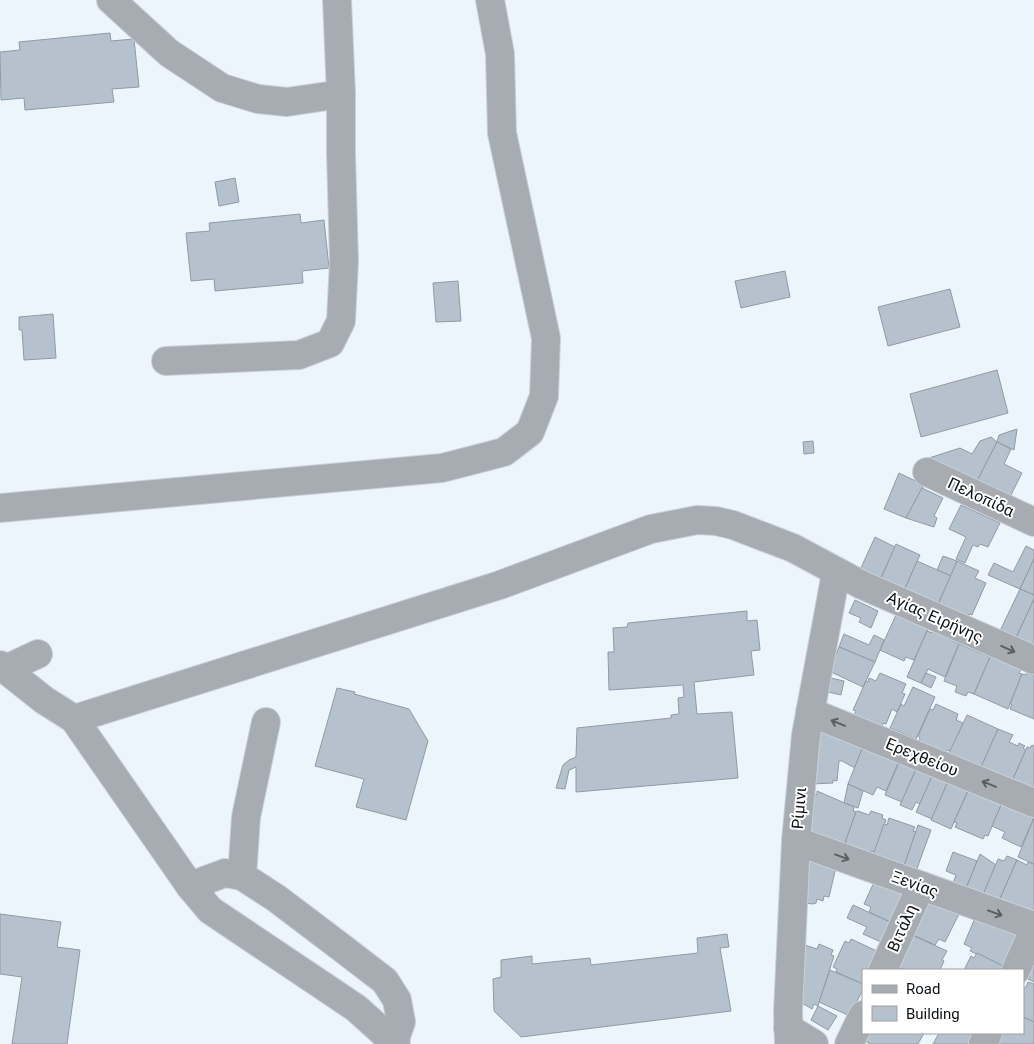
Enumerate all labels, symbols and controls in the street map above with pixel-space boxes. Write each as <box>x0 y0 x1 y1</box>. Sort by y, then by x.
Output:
street label: Πελοπίδα <box>945 473 1017 521</box>
street label: Αγίας Ειρήνης <box>884 587 986 647</box>
one-way arrow <box>1000 645 1015 655</box>
one-way arrow <box>831 718 846 727</box>
street label: Ερεχθείου <box>883 734 961 780</box>
one-way arrow <box>982 779 997 789</box>
street label: Ρίμινι <box>788 786 810 830</box>
one-way arrow <box>834 853 849 862</box>
street label: Ξενίας <box>889 867 941 901</box>
street label: Βιτάλη <box>883 901 921 955</box>
one-way arrow <box>987 909 1002 918</box>
legend <box>862 969 1024 1034</box>
text: Road <box>906 980 940 998</box>
text: Building <box>906 1005 960 1023</box>

